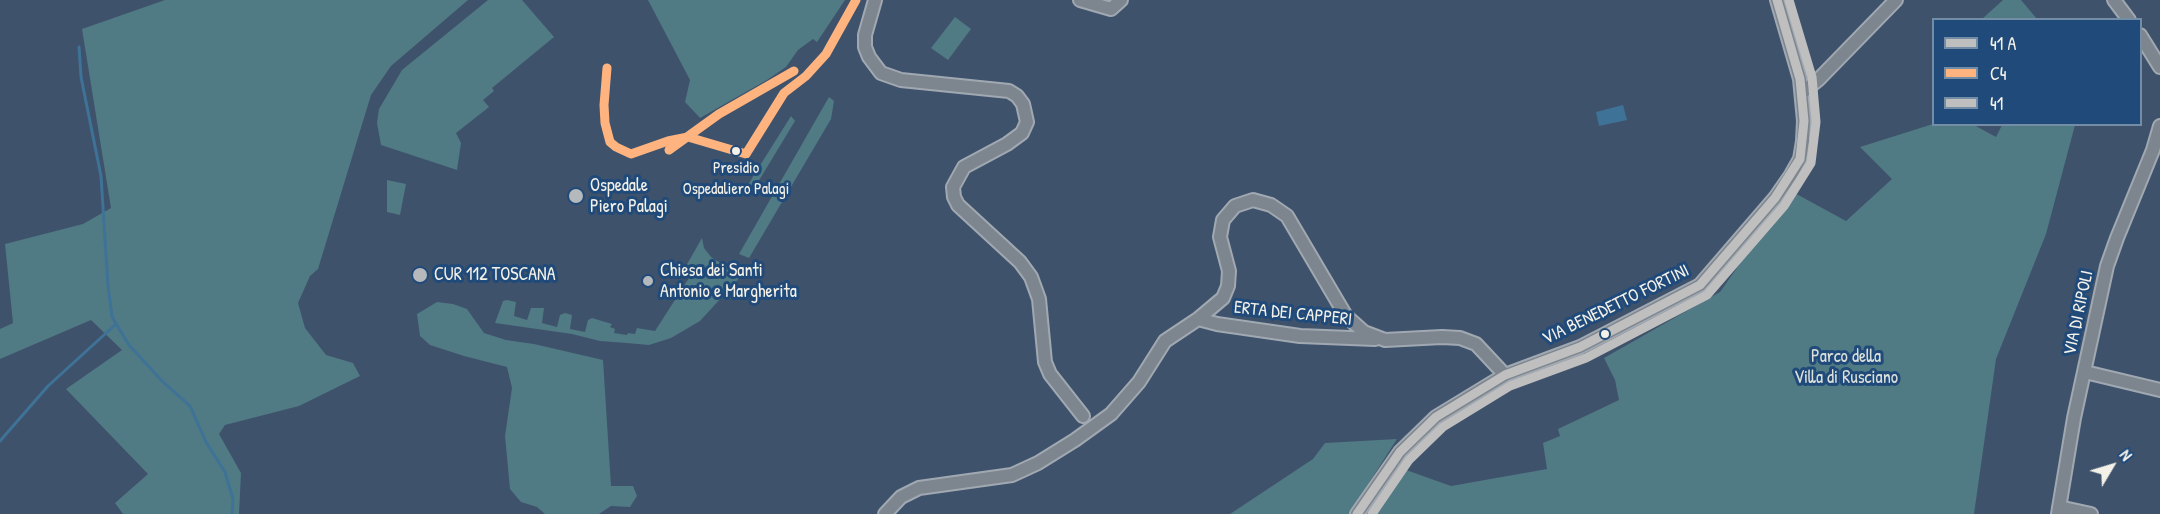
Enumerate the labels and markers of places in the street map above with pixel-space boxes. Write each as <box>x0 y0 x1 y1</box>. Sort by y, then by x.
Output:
marker: Presidio Ospedaliero Palagi <box>730 145 742 157</box>
place label: Presidio Ospedaliero Palagi <box>683 159 789 197</box>
place label: Ospedale Piero Palagi <box>590 175 668 218</box>
marker: Ospedale Piero Palagi <box>567 187 585 205</box>
place label: Chiesa dei Santi Antonio e Margherita <box>660 260 797 302</box>
place label: CUR 112 TOSCANA <box>434 264 555 286</box>
marker: CUR 112 TOSCANA <box>411 266 429 284</box>
marker: Chiesa dei Santi Antonio e Margherita <box>641 274 655 288</box>
unlabelled marker <box>1599 328 1611 340</box>

